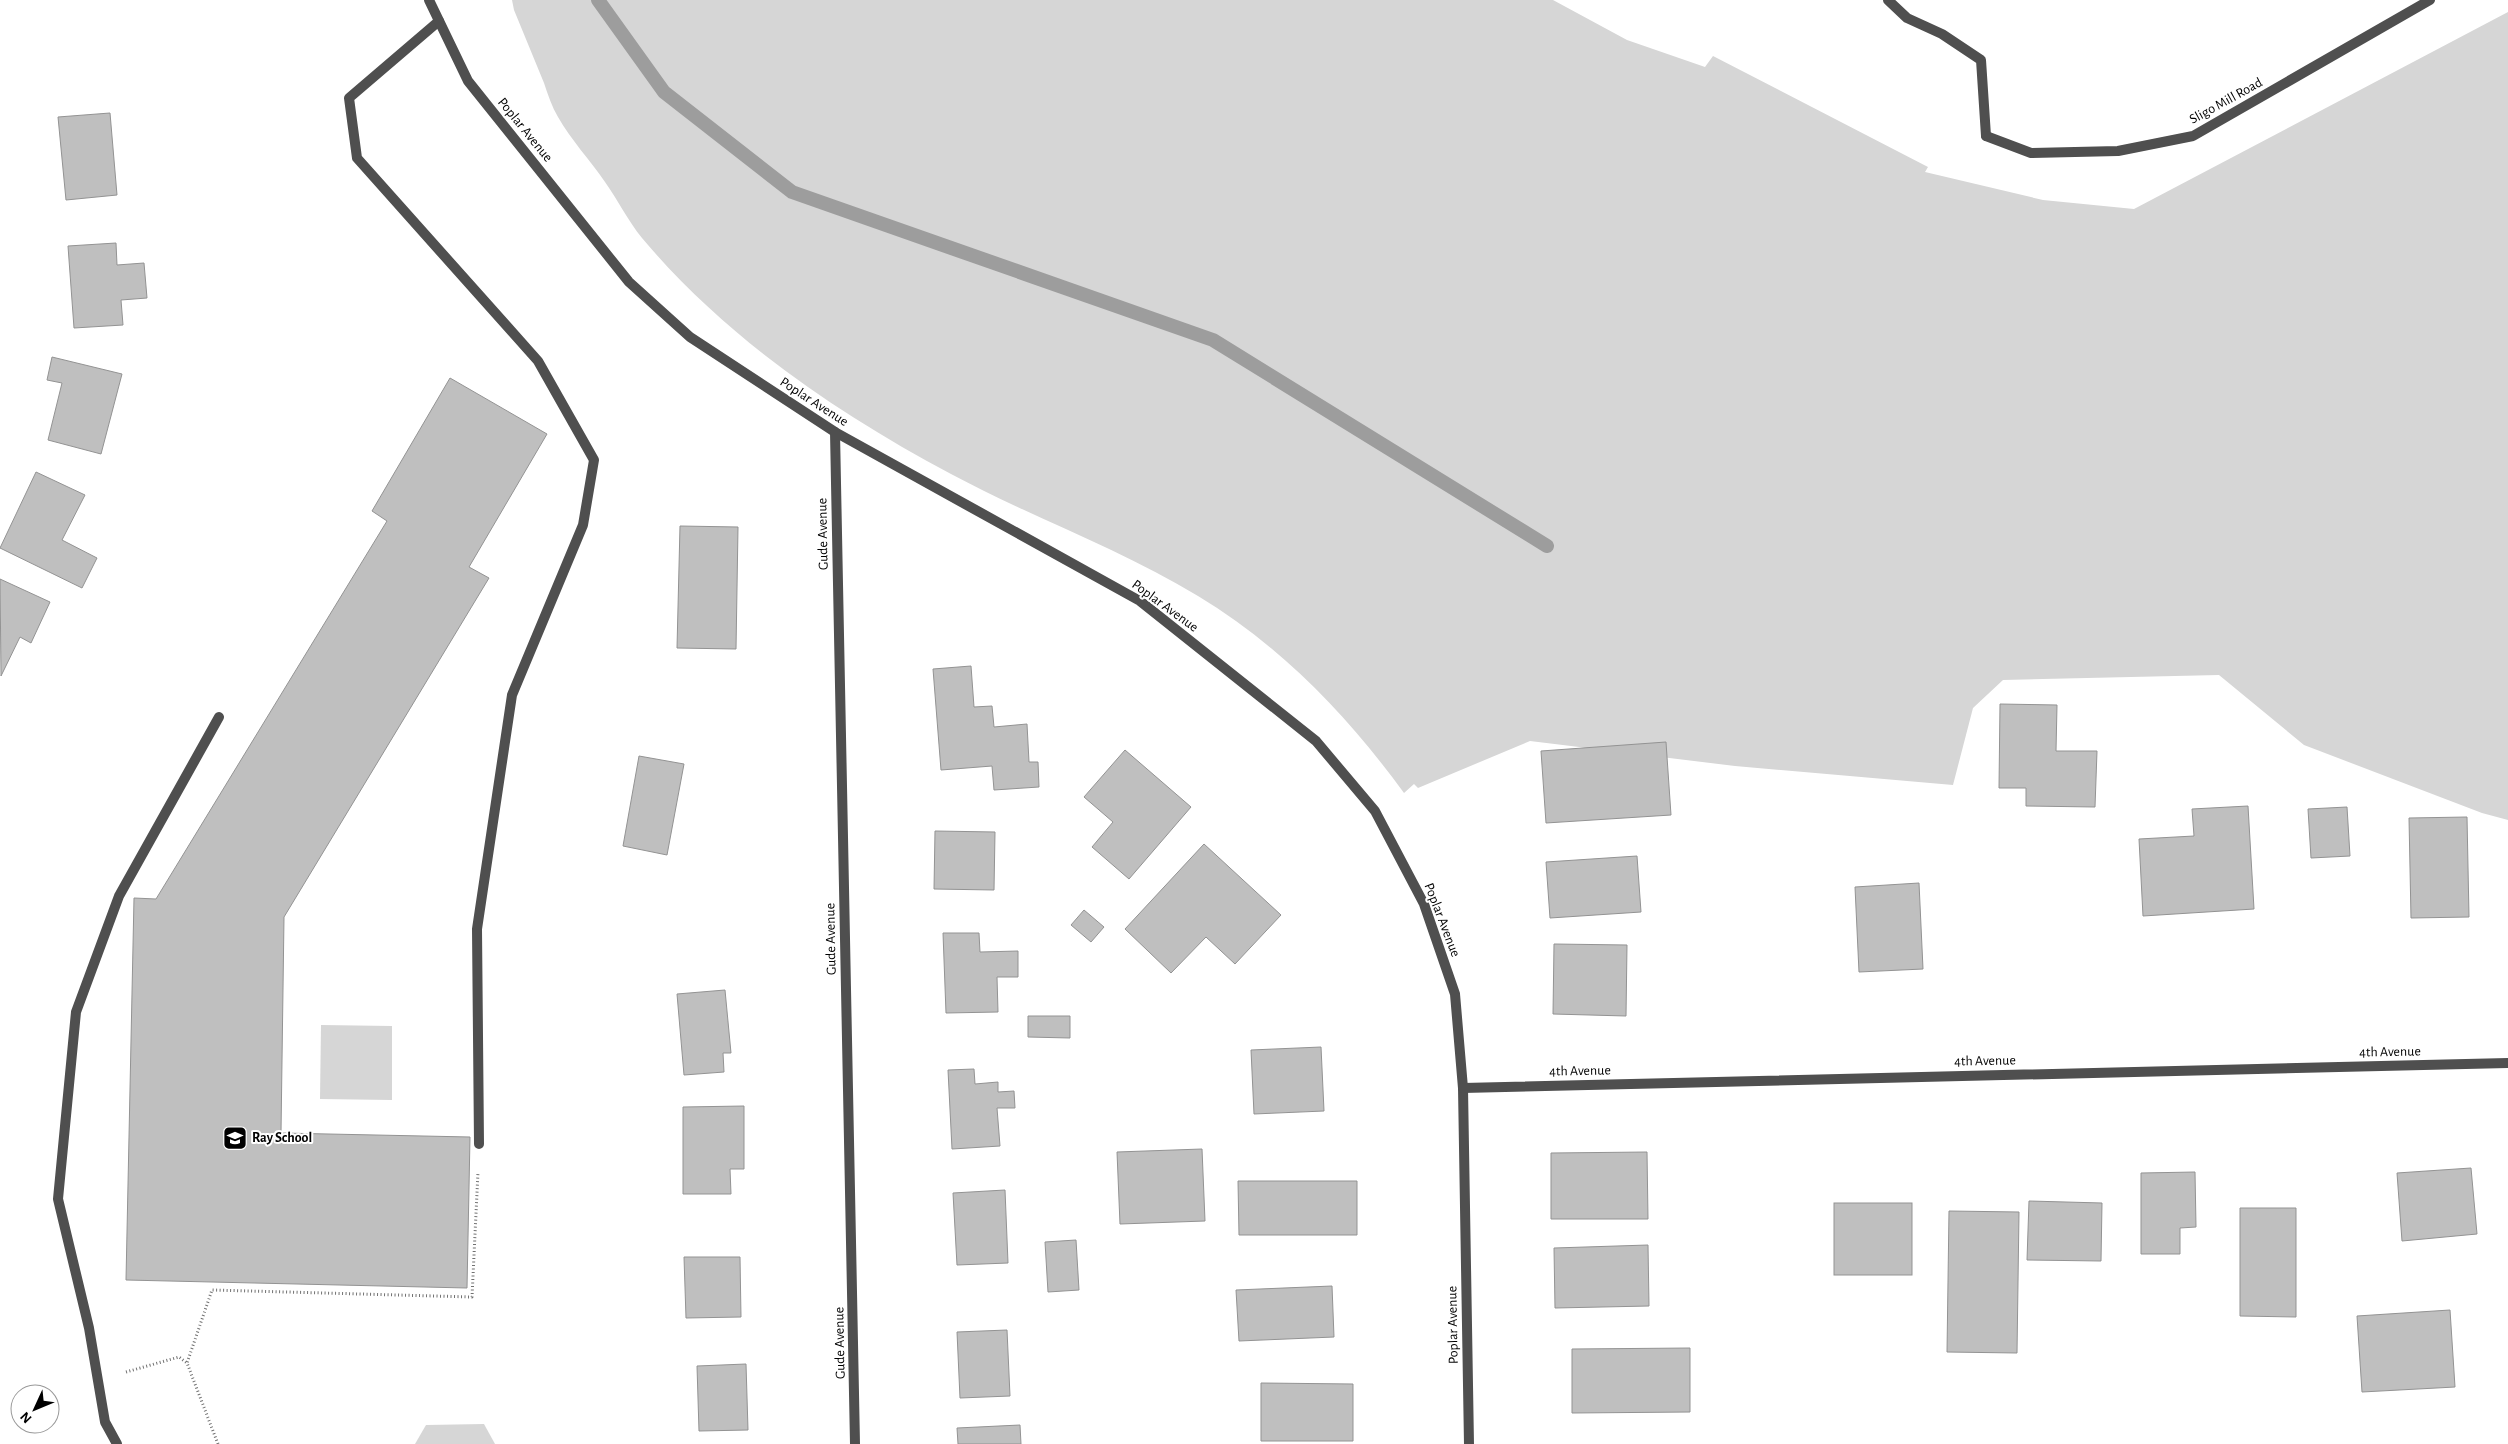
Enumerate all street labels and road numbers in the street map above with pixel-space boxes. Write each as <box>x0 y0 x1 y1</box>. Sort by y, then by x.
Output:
street label: Sligo Mill Road <box>2187 75 2265 127</box>
street label: Poplar Avenue <box>495 95 555 165</box>
street label: Poplar Avenue <box>777 375 851 429</box>
street label: Gude Avenue <box>815 498 831 570</box>
street label: Poplar Avenue <box>1129 577 1201 635</box>
street label: Poplar Avenue <box>1421 881 1463 959</box>
street label: Gude Avenue <box>823 903 839 975</box>
street label: 4th Avenue <box>2359 1044 2421 1060</box>
street label: 4th Avenue <box>1954 1053 2016 1069</box>
street label: 4th Avenue <box>1549 1063 1611 1079</box>
street label: Poplar Avenue <box>1445 1286 1461 1364</box>
street label: Gude Avenue <box>832 1307 848 1379</box>

